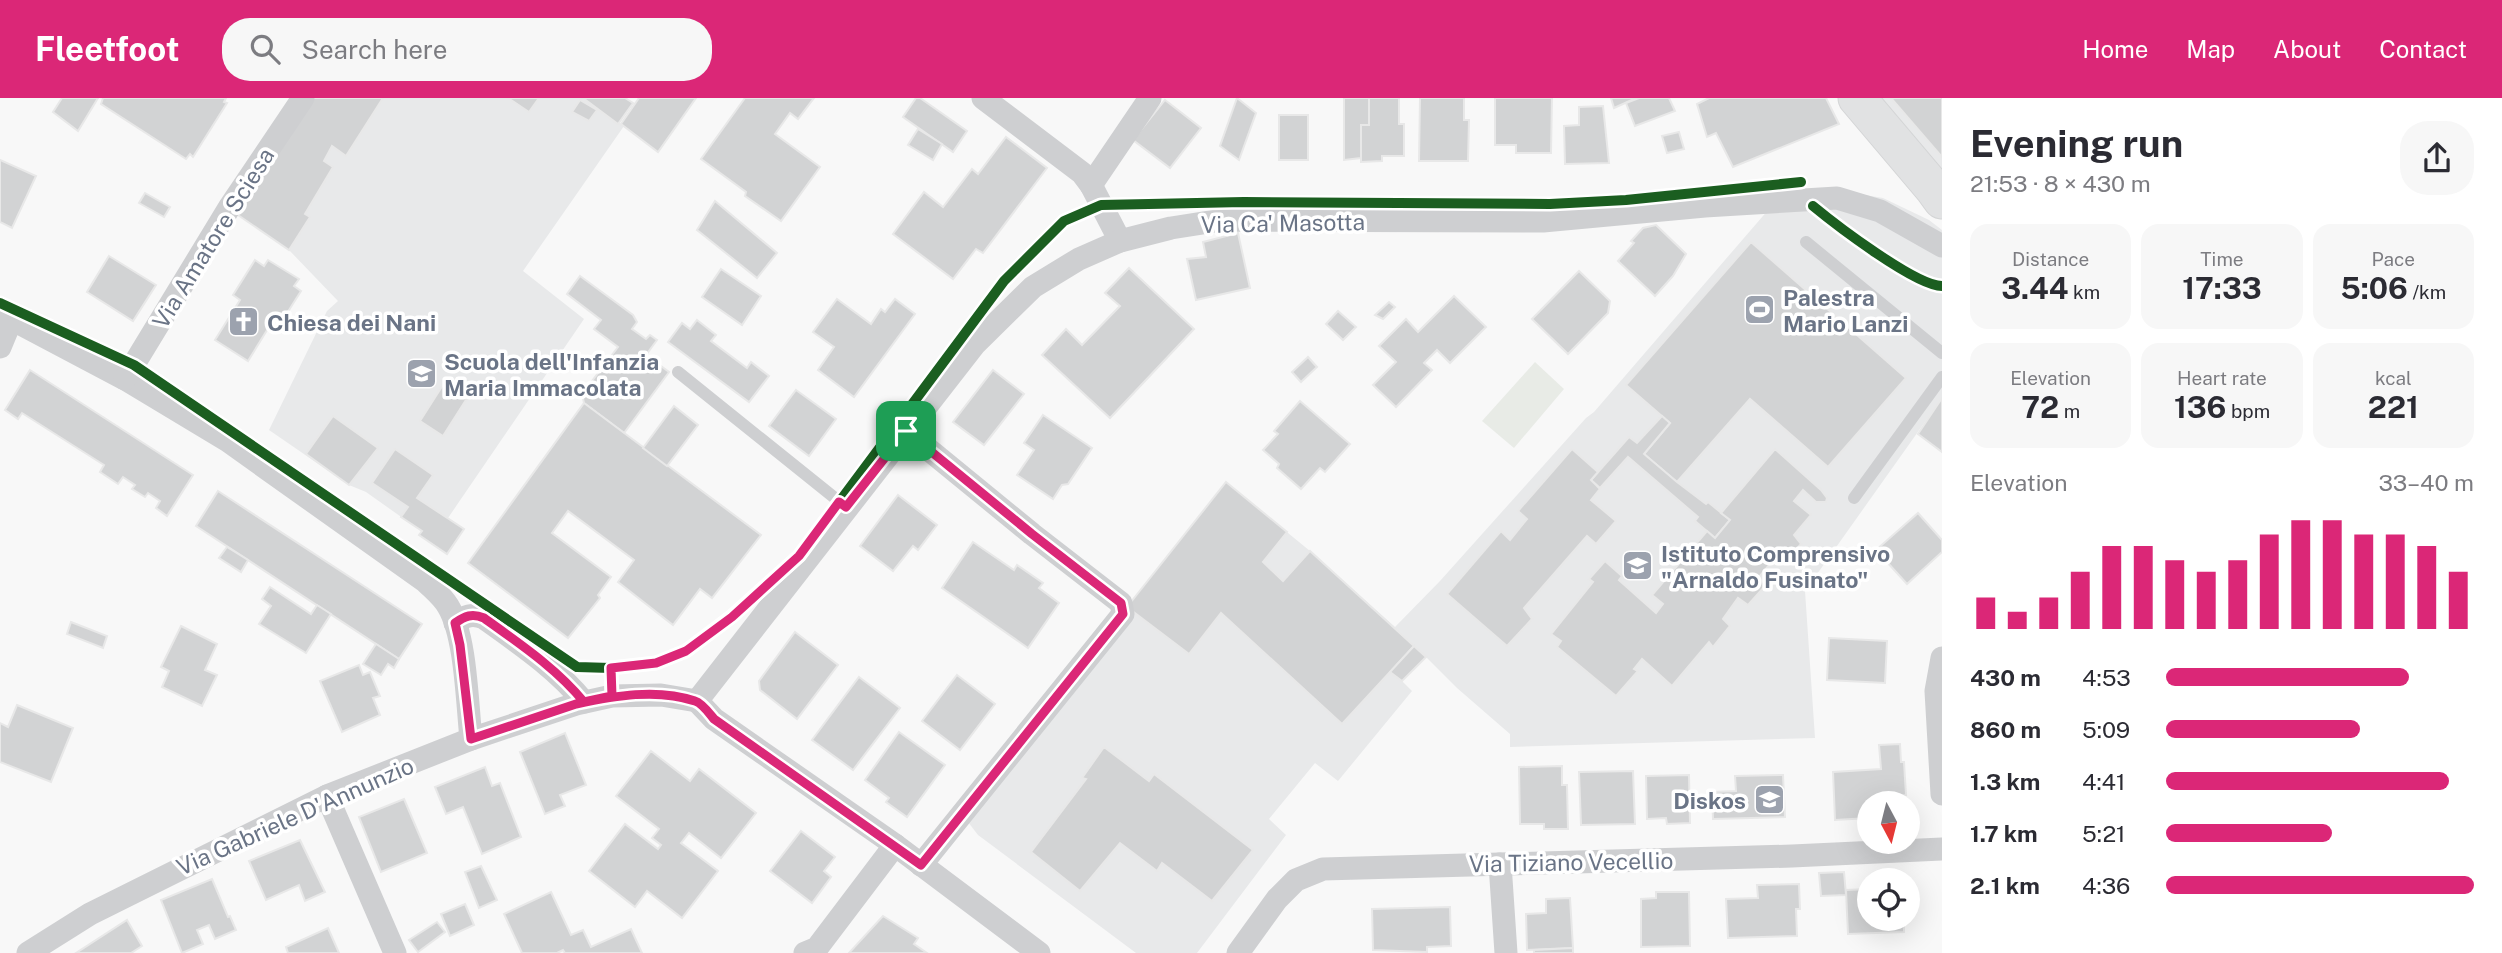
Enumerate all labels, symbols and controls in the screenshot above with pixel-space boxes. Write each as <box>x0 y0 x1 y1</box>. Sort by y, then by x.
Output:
search box <box>222 18 712 81</box>
text: Fleetfoot <box>35 30 180 68</box>
icon: search <box>246 30 284 68</box>
text: Search here <box>302 34 448 65</box>
text: Home <box>2082 35 2148 63</box>
text: Map <box>2186 35 2235 63</box>
text: About <box>2273 35 2341 63</box>
text: Contact <box>2379 35 2467 63</box>
text: Evening run <box>1970 121 2183 166</box>
button: share <box>2400 121 2474 195</box>
street label: Via Amatore Sciesa <box>147 143 279 333</box>
text: 21:53 · 8 × 430 m <box>1970 170 2151 197</box>
street label: Via Ca' Masotta <box>1201 208 1365 238</box>
text: Distance <box>2012 248 2089 270</box>
text: Time <box>2200 248 2244 270</box>
text: Pace <box>2372 248 2415 270</box>
text: 3.44 <box>2001 270 2068 306</box>
text: 17:33 <box>2182 270 2262 306</box>
text: 5:06 <box>2340 270 2408 306</box>
text: km <box>2068 281 2100 303</box>
text: /km <box>2408 281 2446 303</box>
place label: Palestra Mario Lanzi <box>1783 284 1908 337</box>
sports icon: Palestra Mario Lanzi <box>1743 293 1777 327</box>
church icon: Chiesa dei Nani <box>227 305 261 339</box>
place label: Chiesa dei Nani <box>267 309 436 336</box>
place label: Scuola dell'Infanzia Maria Immacolata <box>444 348 659 401</box>
school or university icon: Scuola dell'Infanzia Maria Immacolata <box>404 357 438 391</box>
text: Elevation <box>2010 367 2091 389</box>
text: Heart rate <box>2177 367 2267 389</box>
text: kcal <box>2375 367 2412 389</box>
text: 72 <box>2021 389 2059 425</box>
text: 136 <box>2174 389 2226 425</box>
text: 221 <box>2368 389 2419 425</box>
text: m <box>2059 400 2080 422</box>
text: bpm <box>2226 400 2270 422</box>
pin <box>876 401 936 461</box>
icon: arrive <box>887 412 925 450</box>
text: Elevation <box>1970 469 2068 496</box>
text: 33–40 m <box>2378 469 2474 496</box>
place label: Istituto Comprensivo "Arnaldo Fusinato" <box>1661 540 1890 593</box>
school or university icon: Istituto Comprensivo "Arnaldo Fusinato" <box>1621 549 1655 583</box>
text: 430 m <box>1970 664 2041 691</box>
text: 4:53 <box>2082 664 2131 691</box>
text: 860 m <box>1970 716 2041 743</box>
text: 5:09 <box>2082 716 2130 743</box>
street label: Via Gabriele D'Annunzio <box>172 752 418 880</box>
text: 1.3 km <box>1970 768 2040 795</box>
text: 4:41 <box>2082 768 2125 795</box>
school or university icon: Diskos <box>1752 783 1786 817</box>
place label: Diskos <box>1673 787 1746 814</box>
north arrow <box>1857 791 1920 854</box>
map controls <box>1857 791 1920 931</box>
text: 1.7 km <box>1970 820 2038 847</box>
text: 5:21 <box>2082 820 2125 847</box>
street label: Via Tiziano Vecellio <box>1469 847 1673 877</box>
button: locate <box>1857 868 1920 931</box>
text: 2.1 km <box>1970 872 2040 899</box>
text: 4:36 <box>2082 872 2130 899</box>

